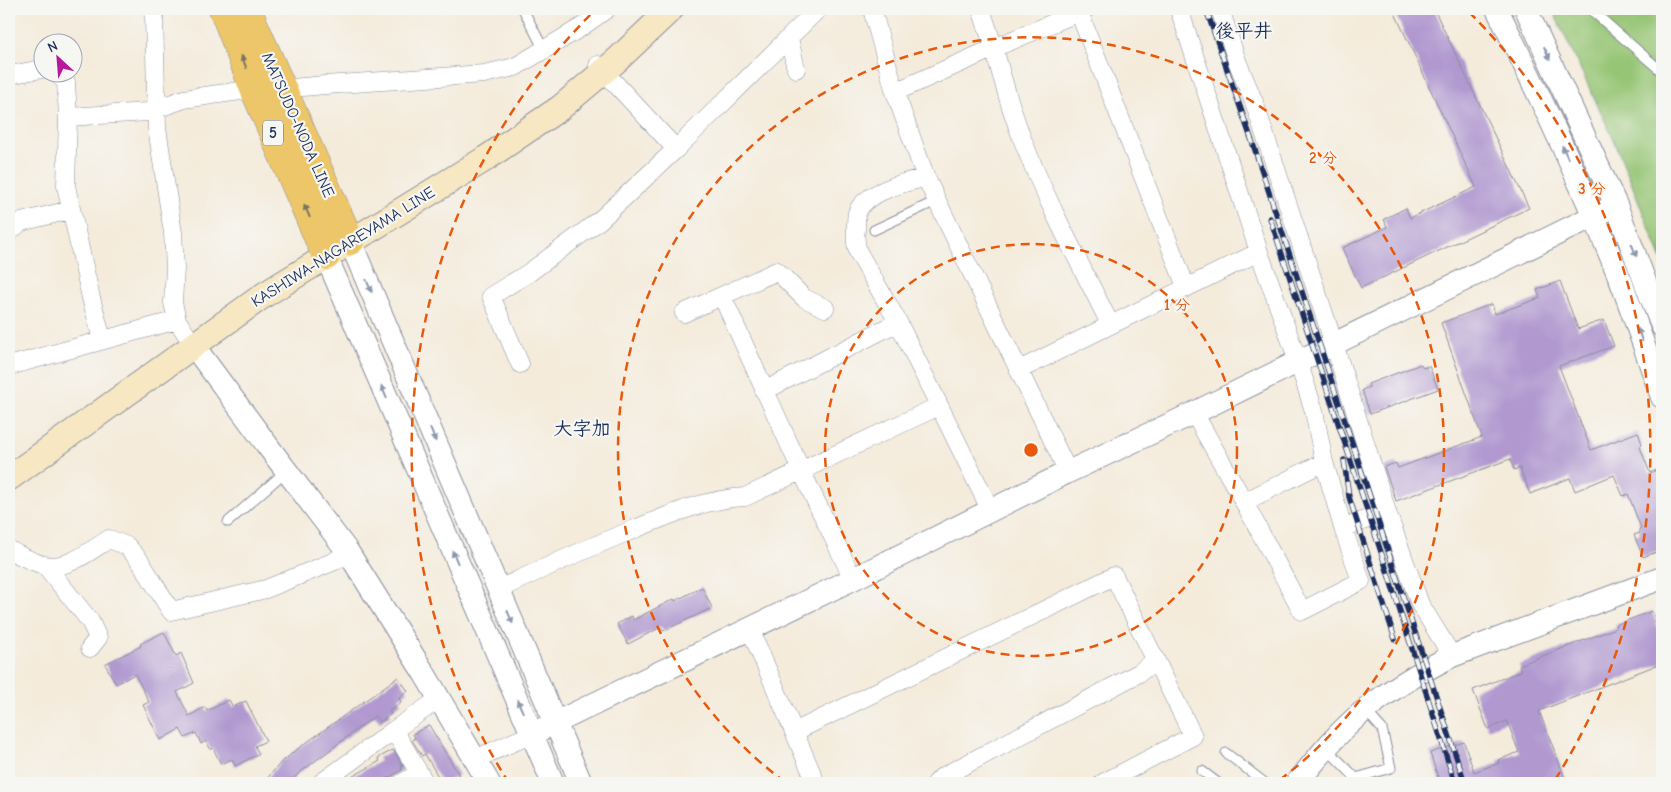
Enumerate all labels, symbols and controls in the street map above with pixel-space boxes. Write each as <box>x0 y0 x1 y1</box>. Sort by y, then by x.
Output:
district label: 後平井 <box>1215 20 1273 42</box>
north arrow <box>32 32 82 82</box>
text: N <box>45 37 60 56</box>
one-way arrow <box>1543 46 1551 60</box>
street label: MATSUDO-NODA LINE <box>258 50 338 200</box>
one-way arrow <box>239 54 247 69</box>
road number: 5 <box>263 120 283 146</box>
one-way arrow <box>1561 145 1569 159</box>
text: 2 分 <box>1309 149 1337 167</box>
text: 3 分 <box>1578 180 1606 198</box>
street label: KASHIWA-NAGAREYAMA LINE <box>248 183 438 311</box>
one-way arrow <box>302 204 310 218</box>
one-way arrow <box>1631 243 1638 258</box>
one-way arrow <box>365 279 373 294</box>
text: 1 分 <box>1164 296 1190 314</box>
one-way arrow <box>1636 327 1643 342</box>
one-way arrow <box>380 385 388 399</box>
district label: 大字加 <box>553 418 611 440</box>
one-way arrow <box>429 428 437 442</box>
centre of rings <box>1022 441 1040 459</box>
one-way arrow <box>451 549 459 564</box>
one-way arrow <box>506 610 514 625</box>
one-way arrow <box>515 699 523 713</box>

